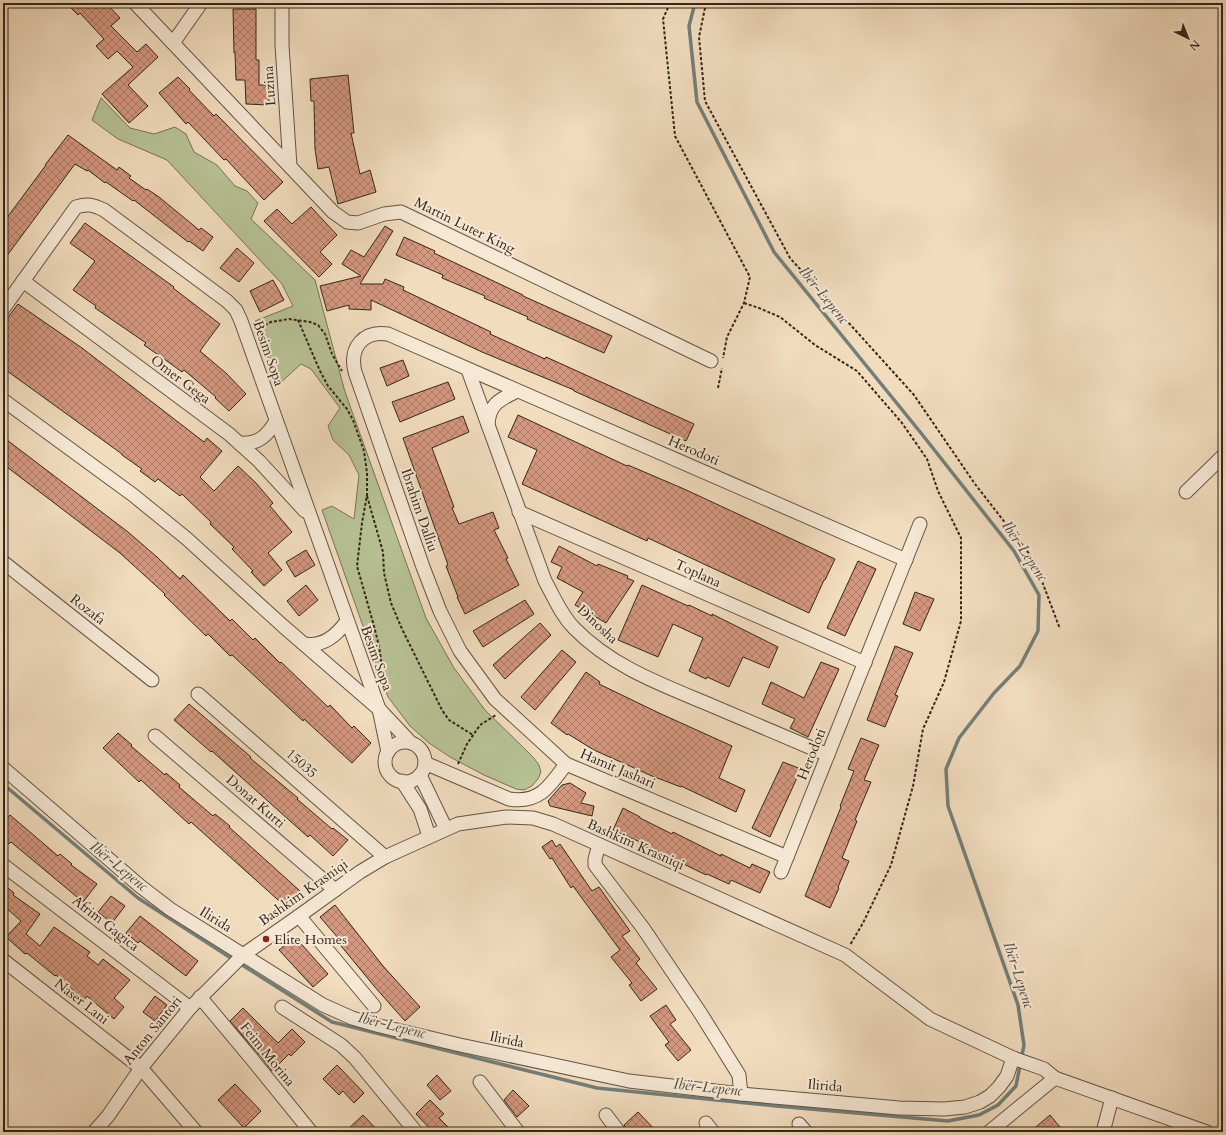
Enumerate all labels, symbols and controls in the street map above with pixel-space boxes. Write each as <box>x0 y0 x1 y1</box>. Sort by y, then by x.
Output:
north arrow <box>1168 18 1208 58</box>
text: N <box>1186 36 1203 54</box>
street label: Luzina <box>259 65 280 107</box>
street label: Martin Luter King <box>411 193 519 258</box>
water label: Ibër-Lepenc <box>794 262 854 328</box>
street label: Besim Sopa <box>248 318 289 388</box>
street label: Omer Gega <box>147 351 215 408</box>
street label: Herodoti <box>665 431 722 470</box>
street label: Ibrahim Dalliu <box>396 466 443 555</box>
water label: Ibër-Lepenc <box>997 517 1053 585</box>
street label: Toplana <box>672 555 724 592</box>
street label: Rozafa <box>66 590 109 629</box>
street label: Dinosha <box>573 601 622 648</box>
street label: Besim Sopa <box>356 623 397 693</box>
street label: Herodoti <box>793 725 830 783</box>
street label: 15035 <box>282 744 321 782</box>
street label: Hamit Jashari <box>577 744 658 793</box>
street label: Donat Kurti <box>222 770 289 832</box>
street label: Bashkim Krasniqi <box>584 815 687 874</box>
water label: Ibër-Lepenc <box>86 836 152 896</box>
street label: Bashkim Krasniqi <box>255 855 352 930</box>
street label: Afrim Gagica <box>68 891 143 956</box>
street label: Ilirida <box>196 902 236 937</box>
place label: Elite Homes <box>274 930 347 949</box>
marker: Elite Homes <box>261 934 271 944</box>
water label: Ibër-Lepenc <box>999 939 1039 1011</box>
street label: Naser Lani <box>51 974 113 1029</box>
street label: Anton Santori <box>119 992 186 1069</box>
water label: Ibër-Lepenc <box>356 1007 428 1043</box>
street label: Feim Morina <box>236 1018 299 1090</box>
street label: Ilirida <box>488 1027 526 1052</box>
water label: Ibër-Lepenc <box>673 1073 743 1101</box>
street label: Ilirida <box>807 1075 843 1096</box>

